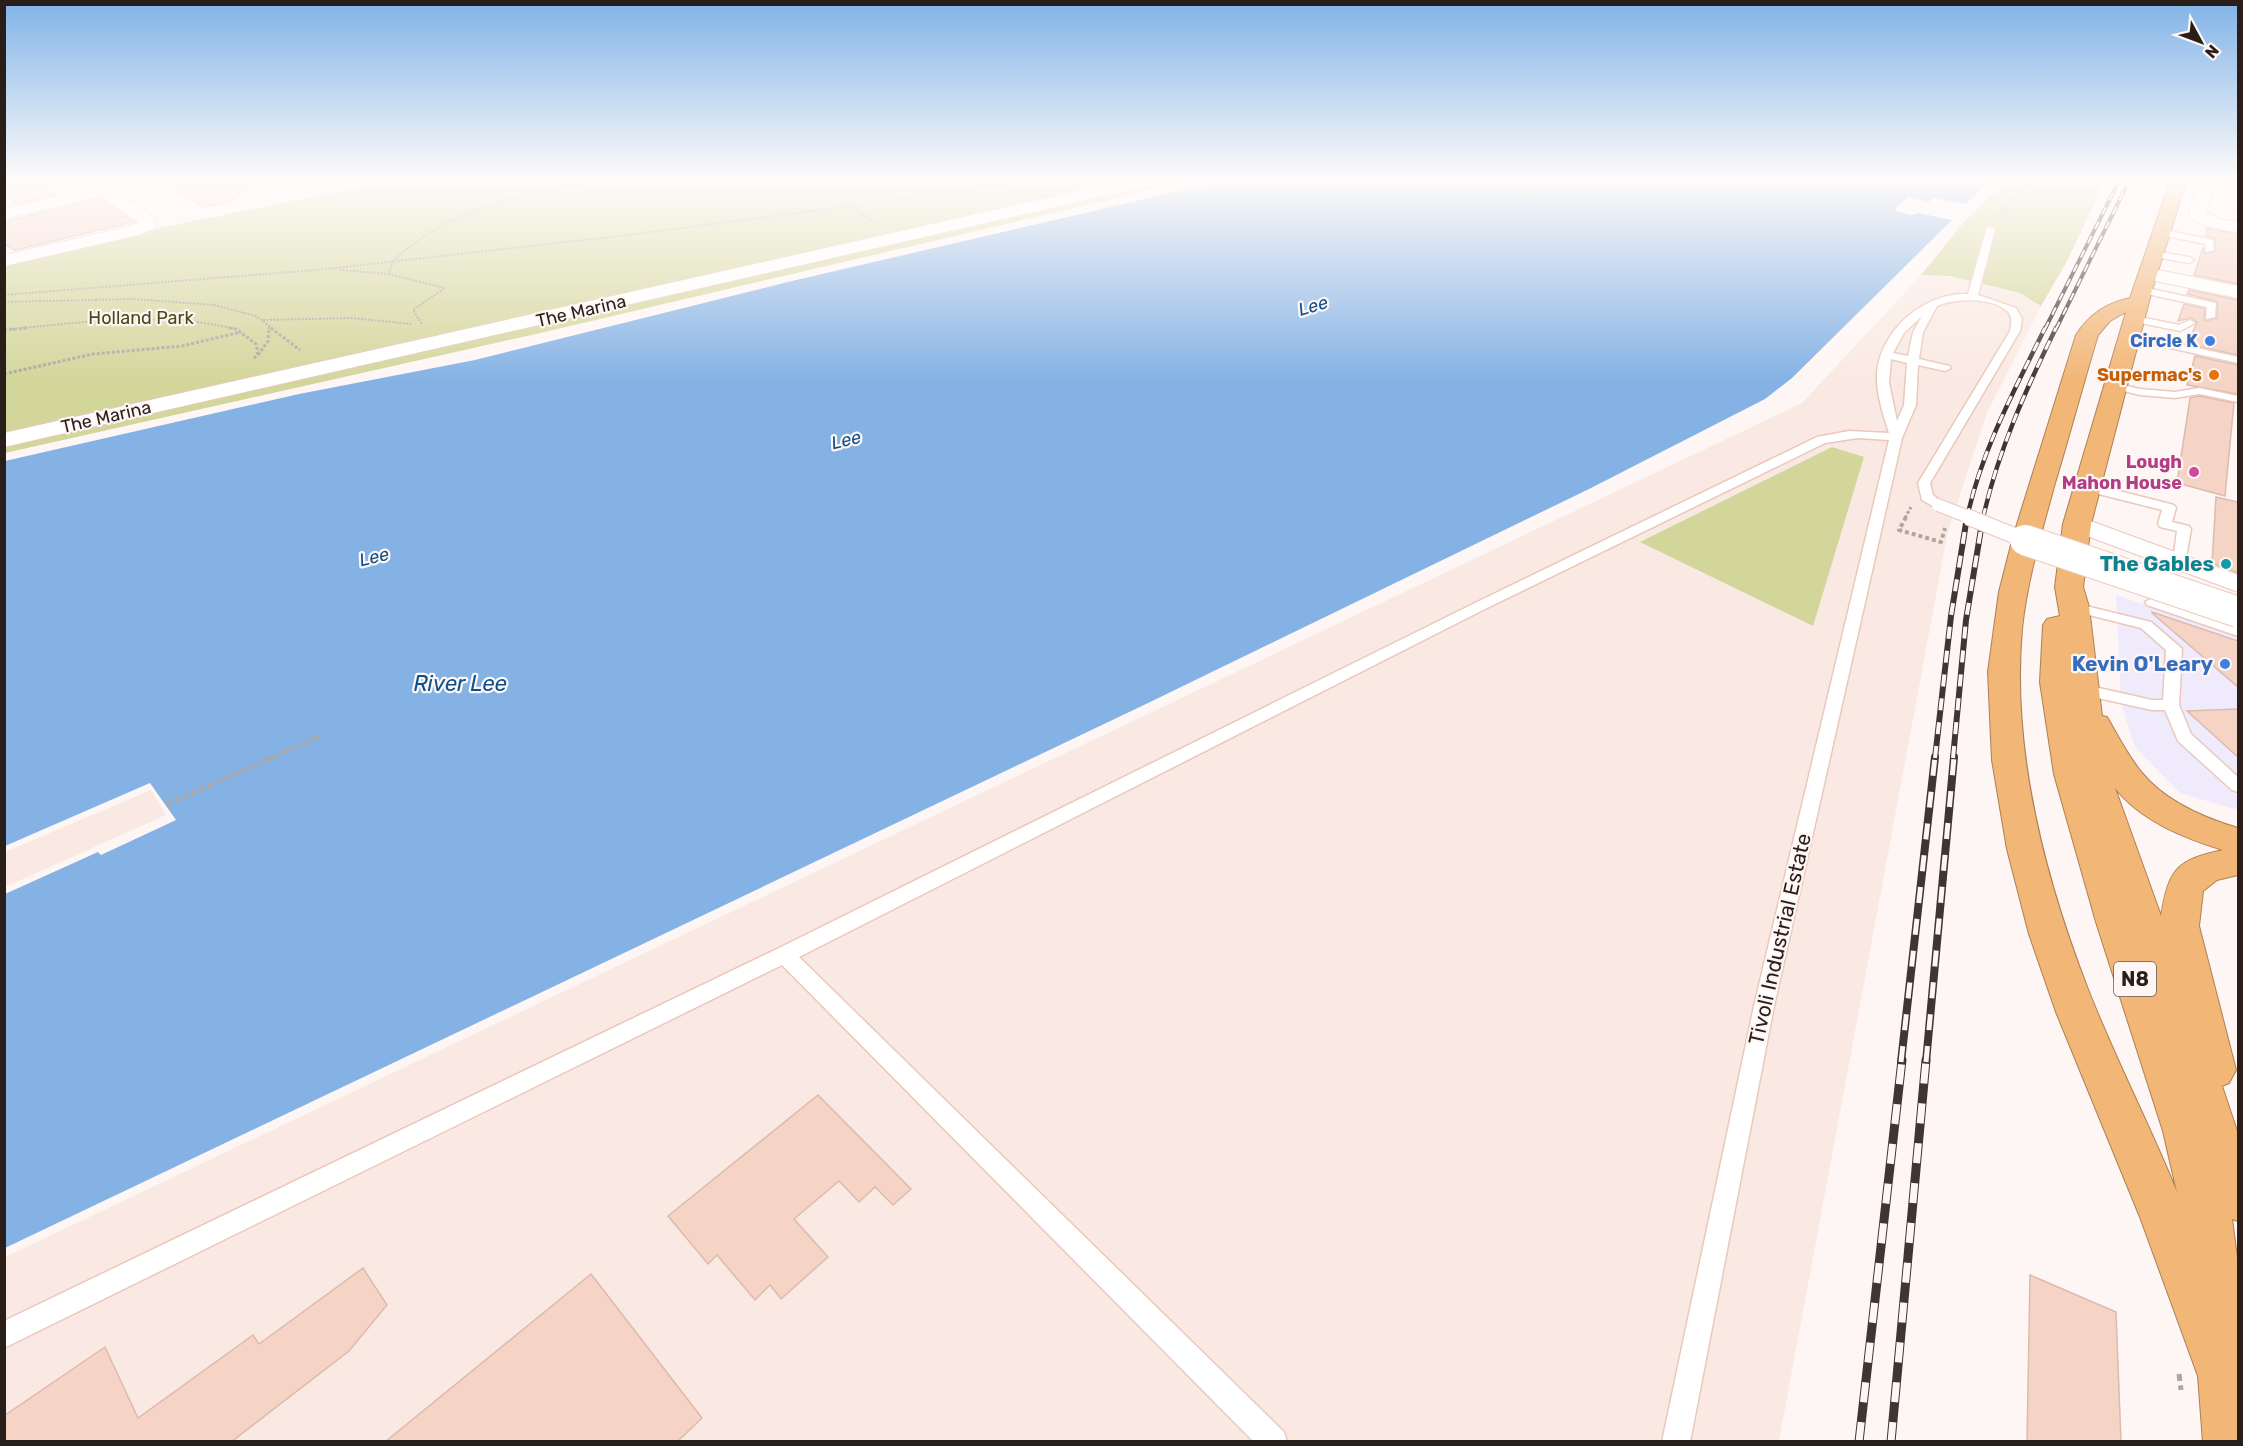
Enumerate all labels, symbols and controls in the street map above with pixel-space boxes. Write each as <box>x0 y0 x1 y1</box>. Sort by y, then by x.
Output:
north arrow <box>2171 12 2231 72</box>
text: N <box>2201 41 2223 62</box>
street label: The Marina <box>534 290 628 332</box>
water label: Lee <box>1296 291 1330 321</box>
park label: Holland Park <box>88 307 194 329</box>
place label: Circle K <box>2130 330 2198 352</box>
marker: Circle K <box>2203 334 2217 348</box>
place label: Supermac's <box>2097 364 2202 386</box>
marker: Supermac's <box>2207 368 2221 382</box>
street label: The Marina <box>59 396 153 438</box>
water label: Lee <box>829 426 863 454</box>
place label: Lough Mahon House <box>2062 451 2182 494</box>
marker: Lough Mahon House <box>2187 465 2201 479</box>
water label: Lee <box>357 543 391 571</box>
place label: The Gables <box>2100 551 2214 576</box>
marker: The Gables <box>2219 557 2233 571</box>
place label: Kevin O'Leary <box>2072 651 2213 676</box>
marker: Kevin O'Leary <box>2218 657 2232 671</box>
water label: River Lee <box>413 670 507 697</box>
street label: Tivoli Industrial Estate <box>1743 831 1816 1047</box>
road number: N8 <box>2114 962 2156 996</box>

